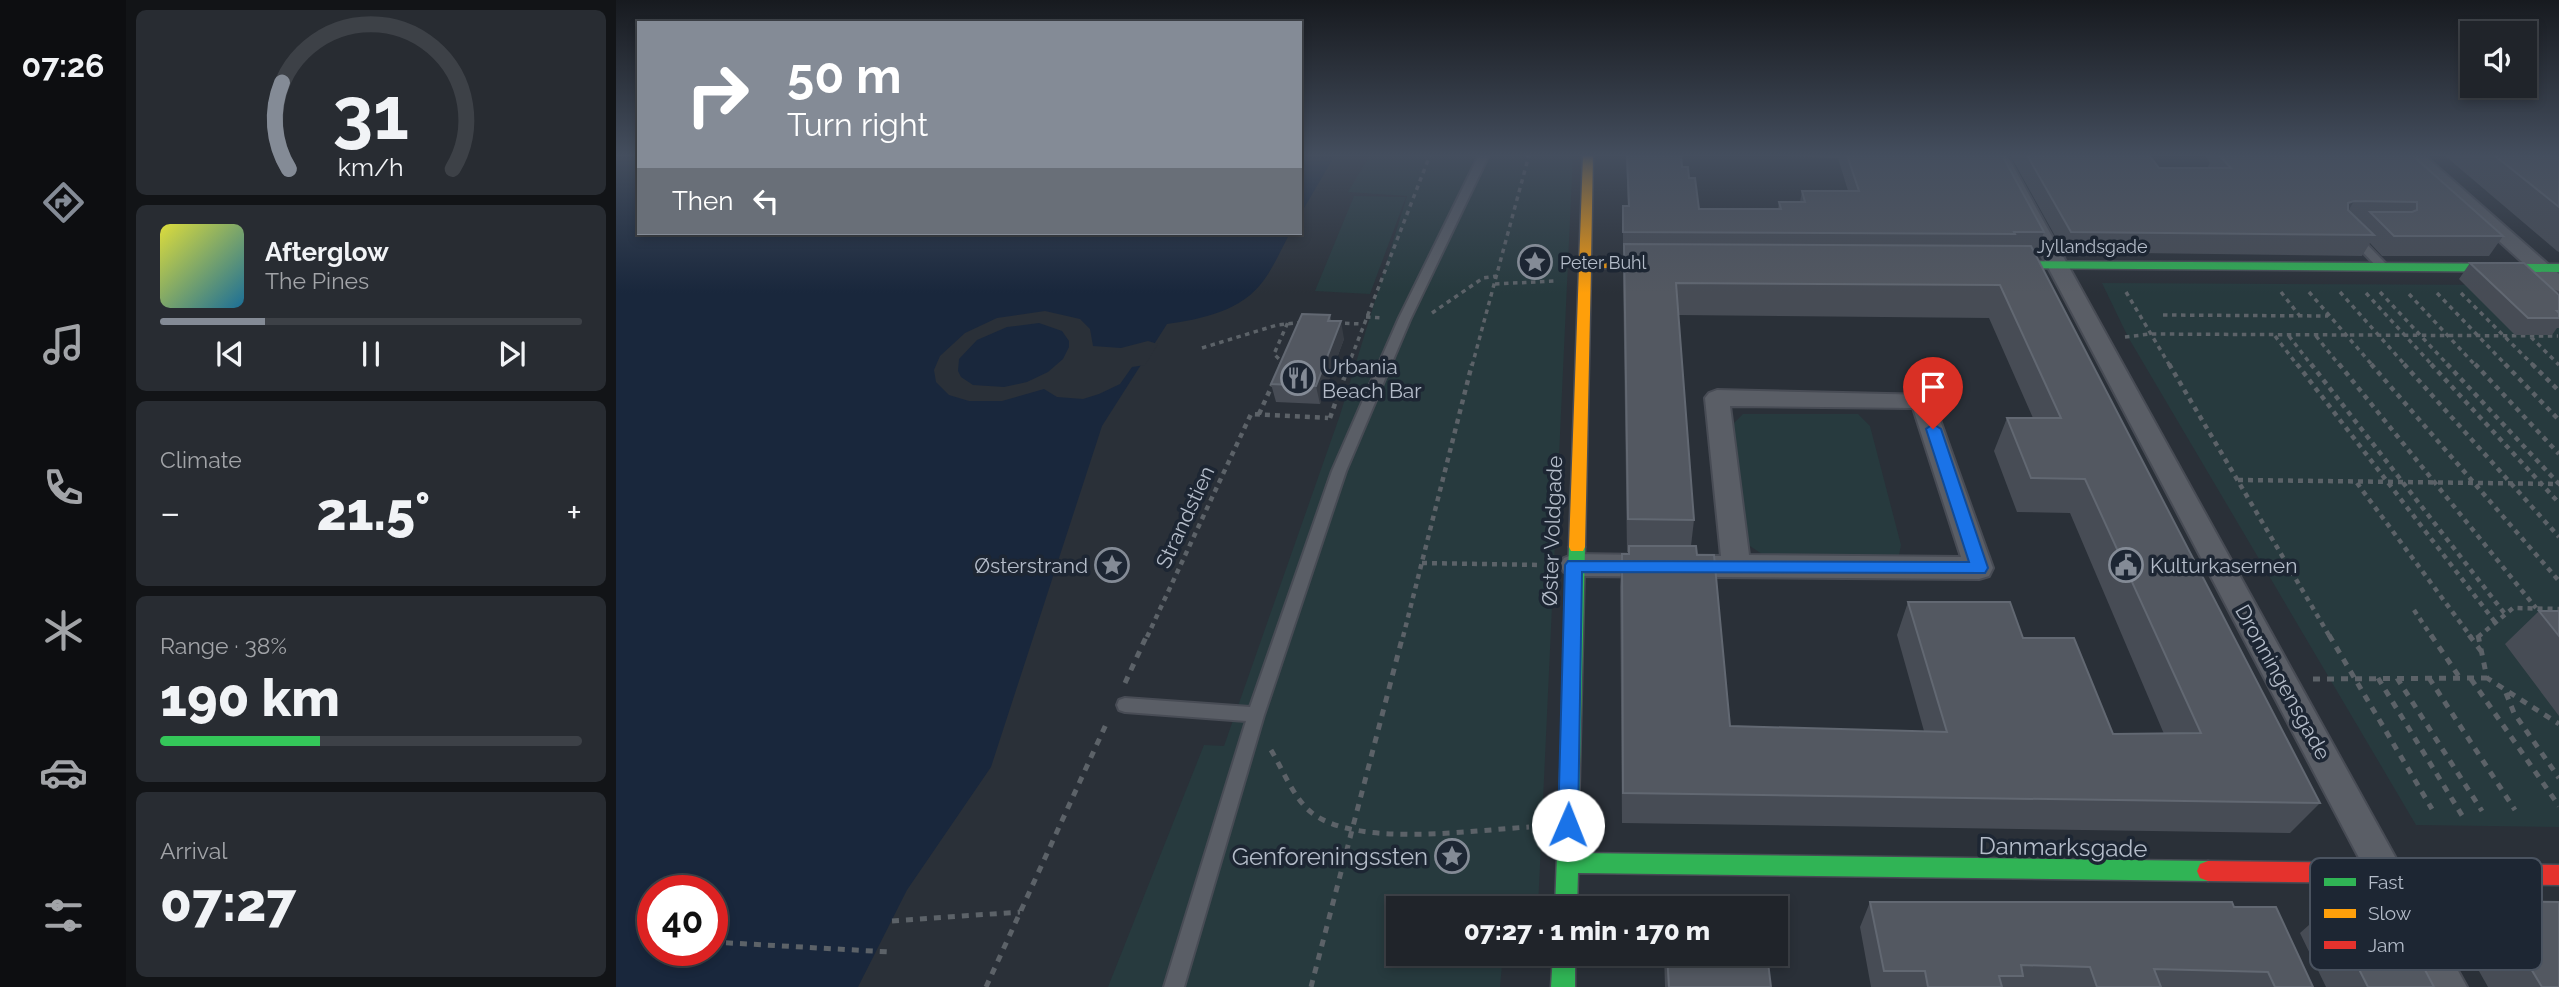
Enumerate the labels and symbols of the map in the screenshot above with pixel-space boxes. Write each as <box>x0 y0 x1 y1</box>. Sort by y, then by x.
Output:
street label: Jyllandsgade <box>2036 236 2148 257</box>
place icon: Peter Buhl <box>1516 243 1554 281</box>
place label: Peter Buhl <box>1560 252 1647 273</box>
place label: Urbania Beach Bar <box>1322 354 1422 403</box>
pin <box>1903 357 1963 429</box>
restaurant icon: Urbania Beach Bar <box>1279 359 1317 397</box>
street label: Øster Voldgade <box>1537 455 1567 607</box>
street label: Strandstien <box>1150 462 1220 572</box>
place icon: Østerstrand <box>1093 546 1131 584</box>
public building icon: Kulturkasernen <box>2107 546 2145 584</box>
place label: Østerstrand <box>974 553 1088 578</box>
place label: Kulturkasernen <box>2150 553 2297 578</box>
street label: Dronningensgade <box>2230 600 2336 764</box>
position arrow <box>1531 788 1605 862</box>
street label: Danmarksgade <box>1978 831 2148 863</box>
place icon: Genforeningssten <box>1433 837 1471 875</box>
place label: Genforeningssten <box>1232 842 1428 871</box>
legend <box>2310 858 2542 970</box>
text: Fast <box>2368 871 2404 893</box>
speed limit sign: 40 <box>637 875 728 966</box>
text: Slow <box>2368 902 2412 924</box>
text: Jam <box>2368 934 2405 956</box>

